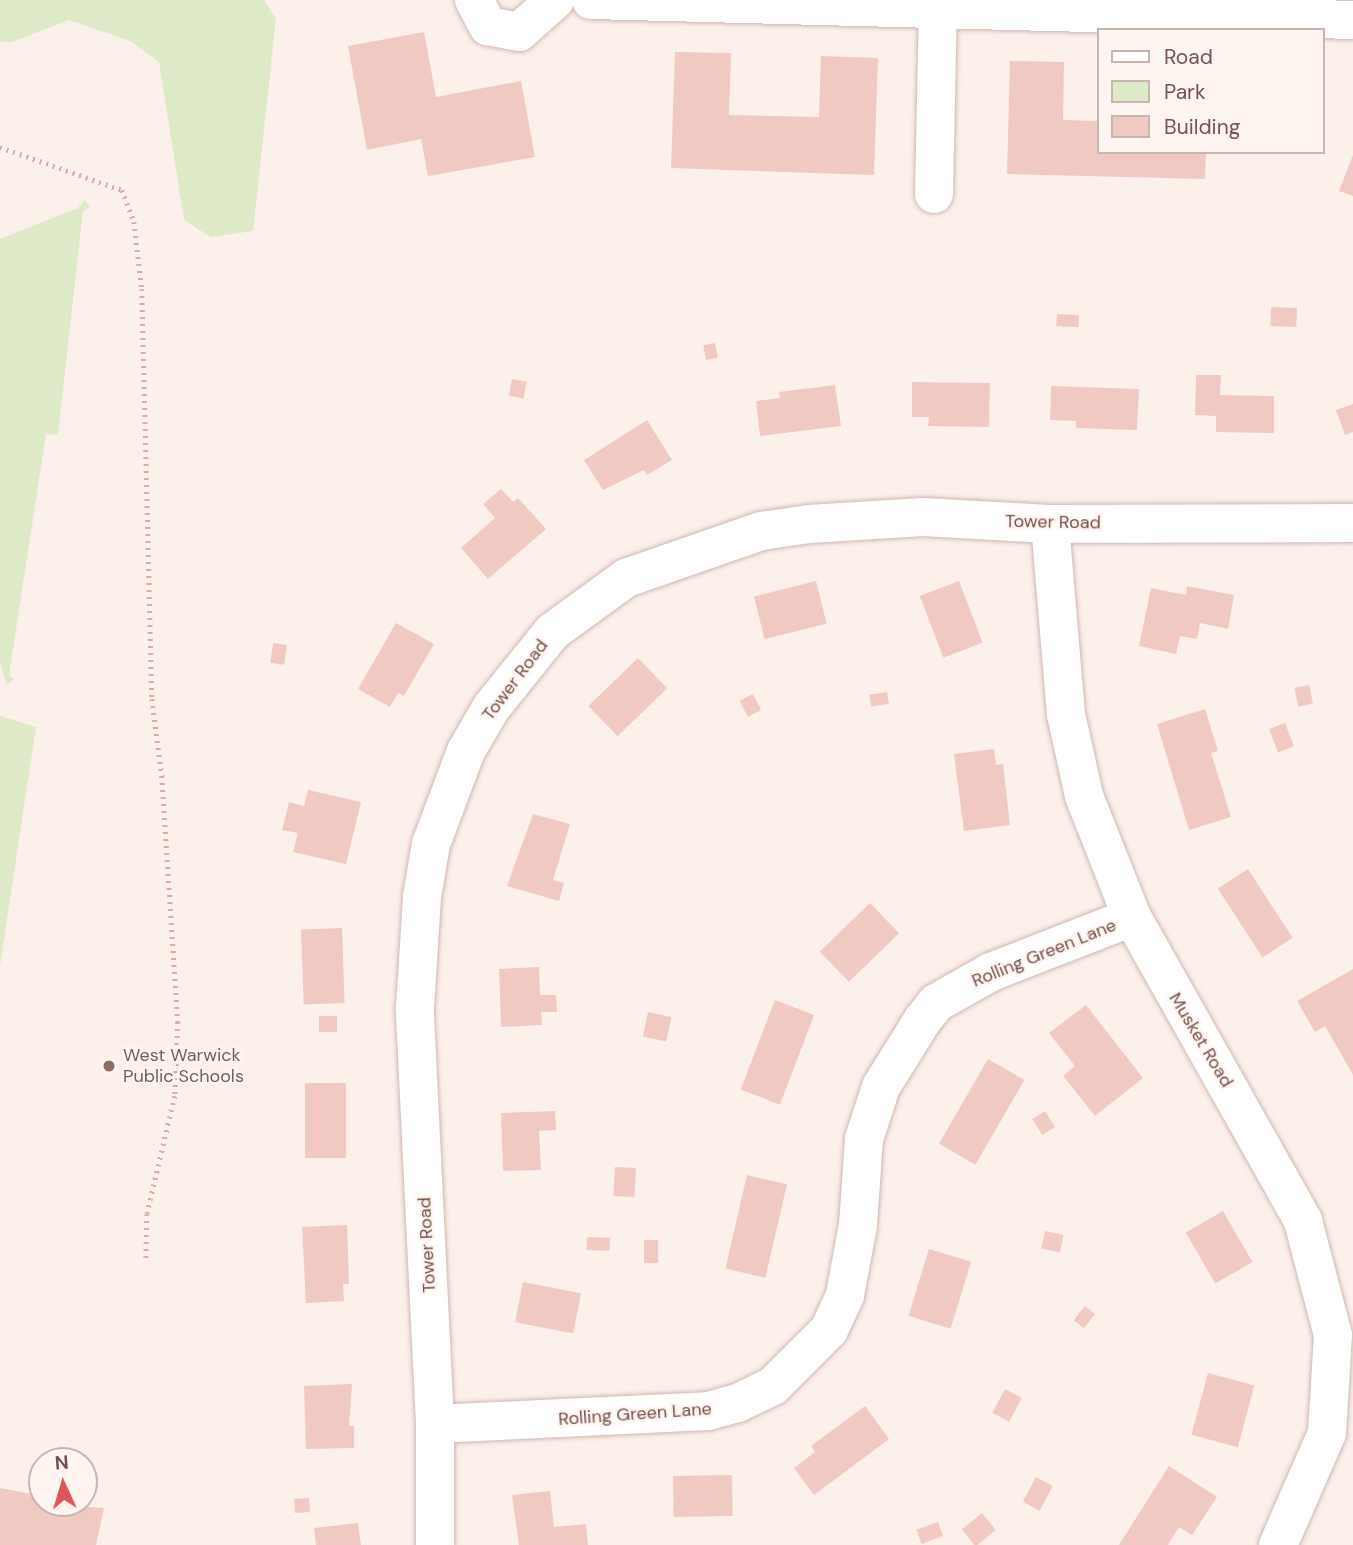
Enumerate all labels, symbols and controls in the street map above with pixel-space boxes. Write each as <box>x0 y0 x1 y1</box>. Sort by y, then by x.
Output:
legend <box>1098 28 1325 154</box>
text: Road <box>1164 43 1213 71</box>
text: Park <box>1164 78 1205 106</box>
text: Building <box>1164 113 1240 141</box>
street label: Tower Road <box>1005 510 1101 534</box>
street label: Tower Road <box>478 635 552 725</box>
street label: Rolling Green Lane <box>969 914 1119 992</box>
street label: Musket Road <box>1164 989 1238 1091</box>
place label: West Warwick Public Schools <box>123 1045 244 1088</box>
marker: West Warwick Public Schools <box>101 1058 117 1074</box>
street label: Tower Road <box>414 1197 440 1293</box>
street label: Rolling Green Lane <box>558 1398 712 1430</box>
north arrow <box>28 1447 98 1517</box>
text: N <box>54 1450 69 1476</box>

